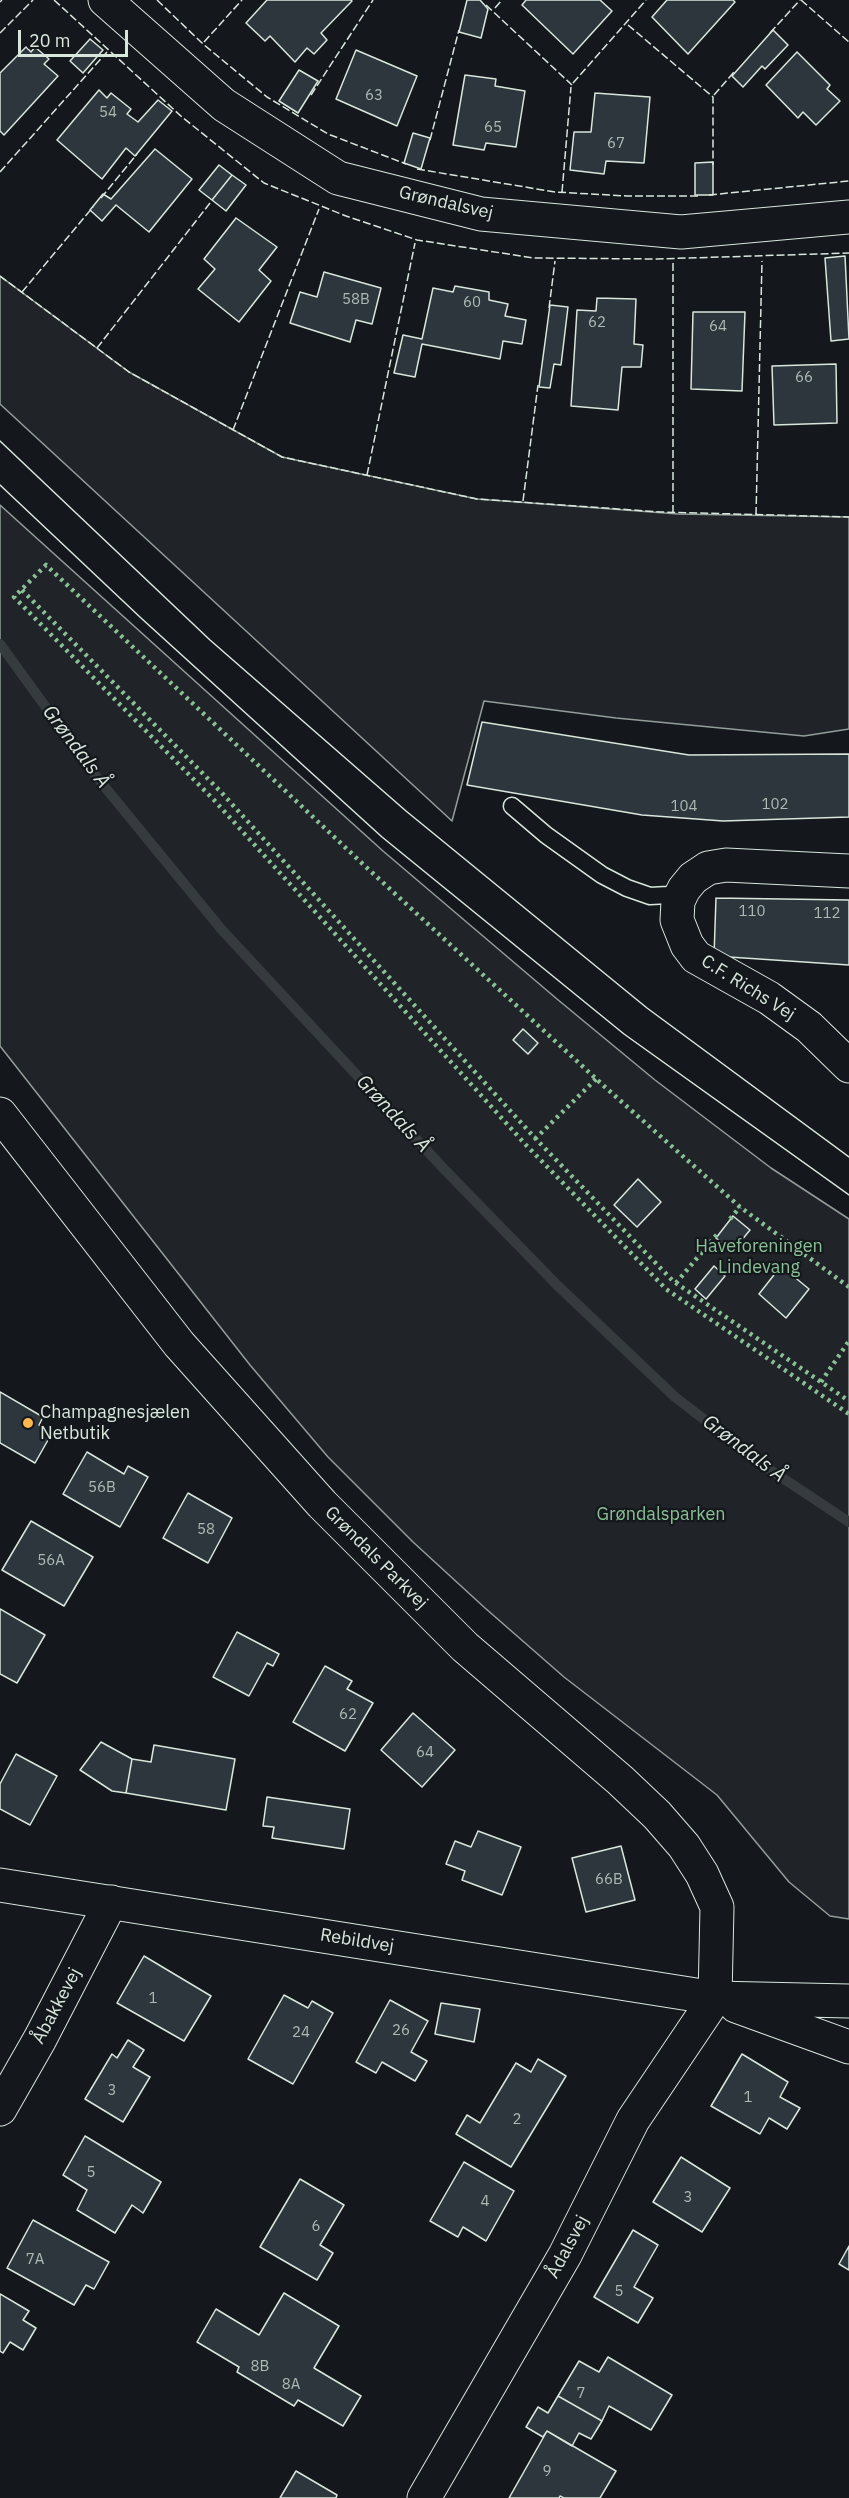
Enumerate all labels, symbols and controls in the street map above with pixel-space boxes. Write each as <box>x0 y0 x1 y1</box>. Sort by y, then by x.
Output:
scale bar <box>21 18 130 56</box>
text: 20 m <box>29 29 71 52</box>
house number: 63 <box>365 87 383 105</box>
house number: 54 <box>99 104 117 122</box>
house number: 65 <box>484 119 502 137</box>
house number: 67 <box>607 135 625 153</box>
street label: Grøndalsvej <box>397 182 495 224</box>
house number: 58B <box>342 291 370 309</box>
house number: 60 <box>463 294 481 312</box>
house number: 62 <box>588 314 606 332</box>
house number: 64 <box>709 318 727 336</box>
house number: 66 <box>795 369 813 387</box>
water label: Grøndals Å <box>37 701 115 793</box>
house number: 102 <box>762 796 788 814</box>
house number: 104 <box>671 798 697 816</box>
house number: 110 <box>739 903 765 921</box>
house number: 112 <box>814 905 840 923</box>
street label: C.F. Richs Vej <box>697 951 799 1025</box>
water label: Grøndals Å <box>351 1070 435 1158</box>
park label: Haveforeningen Lindevang <box>695 1236 823 1278</box>
place label: Champagnesjælen Netbutik <box>40 1402 190 1444</box>
water label: Grøndals Å <box>698 1410 790 1488</box>
marker: Champagnesjælen Netbutik <box>21 1416 35 1430</box>
house number: 56B <box>88 1479 116 1497</box>
street label: Grøndals Parkvej <box>320 1502 432 1614</box>
park label: Grøndalsparken <box>596 1504 726 1526</box>
house number: 58 <box>197 1521 215 1539</box>
house number: 56A <box>37 1552 65 1570</box>
house number: 62 <box>339 1706 357 1724</box>
house number: 64 <box>416 1744 434 1762</box>
house number: 66B <box>595 1871 623 1889</box>
street label: Rebildvej <box>319 1925 395 1957</box>
street label: Åbakkevej <box>28 1964 86 2048</box>
house number: 1 <box>149 1990 157 2008</box>
house number: 26 <box>392 2022 410 2040</box>
house number: 24 <box>292 2024 310 2042</box>
house number: 3 <box>108 2082 116 2100</box>
house number: 1 <box>744 2089 752 2107</box>
house number: 2 <box>513 2111 521 2129</box>
house number: 5 <box>87 2164 95 2182</box>
house number: 3 <box>684 2189 692 2207</box>
house number: 4 <box>481 2193 489 2211</box>
street label: Ådalsvej <box>542 2212 594 2282</box>
house number: 6 <box>312 2218 320 2236</box>
house number: 7A <box>26 2251 44 2269</box>
house number: 5 <box>615 2283 623 2301</box>
house number: 8B <box>251 2358 269 2376</box>
house number: 8A <box>282 2376 300 2394</box>
house number: 7 <box>577 2385 585 2403</box>
house number: 9 <box>543 2463 551 2481</box>

